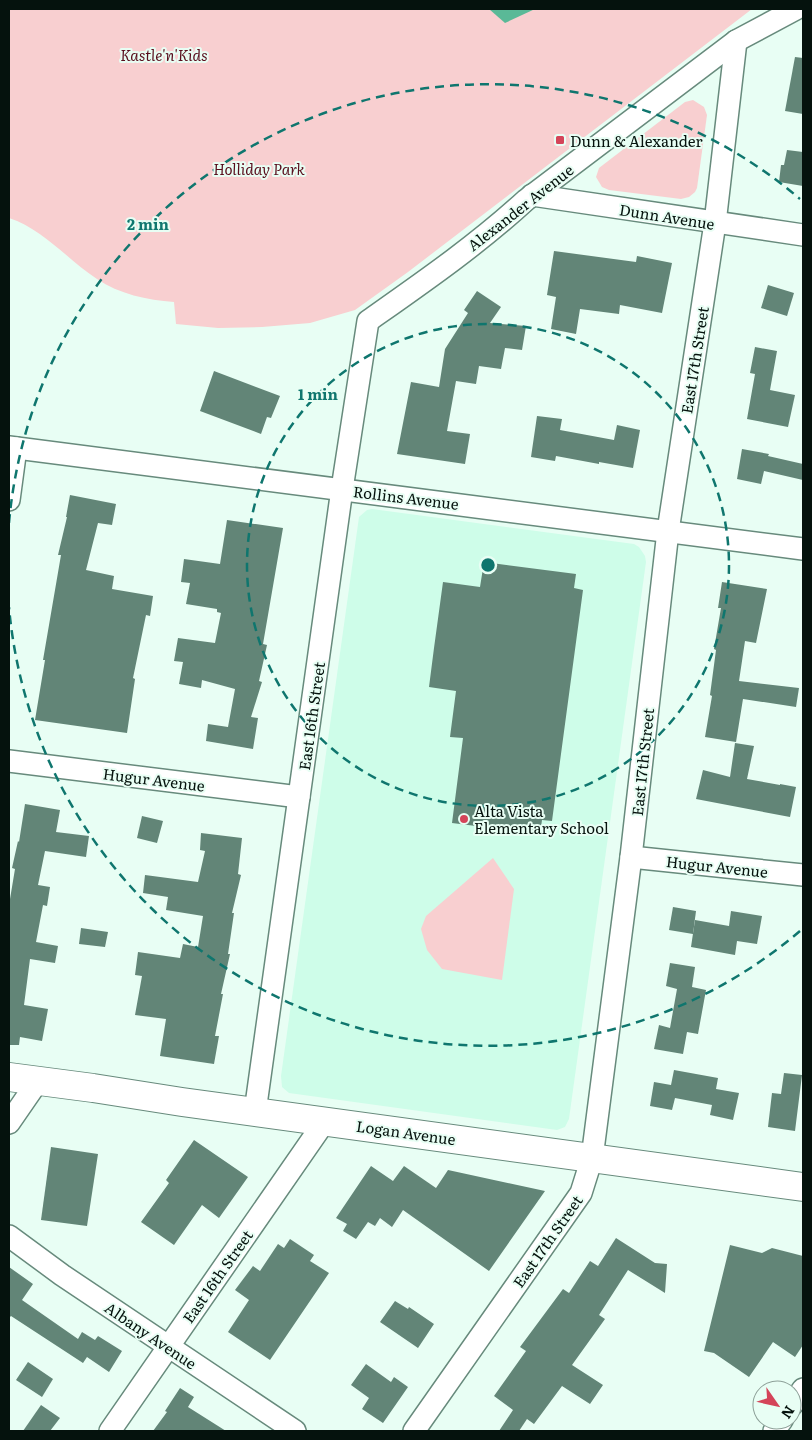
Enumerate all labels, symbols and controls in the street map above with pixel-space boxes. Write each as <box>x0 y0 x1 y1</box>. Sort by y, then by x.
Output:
park label: Kastle'n'Kids <box>120 43 208 66</box>
place label: Dunn & Alexander <box>570 129 703 152</box>
marker: Dunn & Alexander <box>554 134 566 146</box>
park label: Holliday Park <box>213 157 306 180</box>
street label: Alexander Avenue <box>462 158 578 256</box>
street label: Dunn Avenue <box>618 197 717 235</box>
text: 2 min <box>127 212 170 235</box>
street label: East 17th Street <box>674 305 714 415</box>
text: 1 min <box>298 382 339 405</box>
street label: Rollins Avenue <box>352 479 460 515</box>
centre of rings <box>479 556 497 574</box>
street label: East 16th Street <box>292 660 330 772</box>
street label: East 17th Street <box>625 707 659 817</box>
street label: Hugur Avenue <box>102 761 206 797</box>
place label: Alta Vista Elementary School <box>474 799 609 839</box>
marker: Alta Vista Elementary School <box>458 813 470 825</box>
street label: Hugur Avenue <box>665 849 769 883</box>
street label: Logan Avenue <box>355 1114 457 1150</box>
street label: East 17th Street <box>507 1190 587 1292</box>
street label: East 16th Street <box>176 1225 258 1327</box>
street label: Albany Avenue <box>100 1296 202 1374</box>
north arrow <box>752 1380 802 1430</box>
text: N <box>777 1402 800 1423</box>

